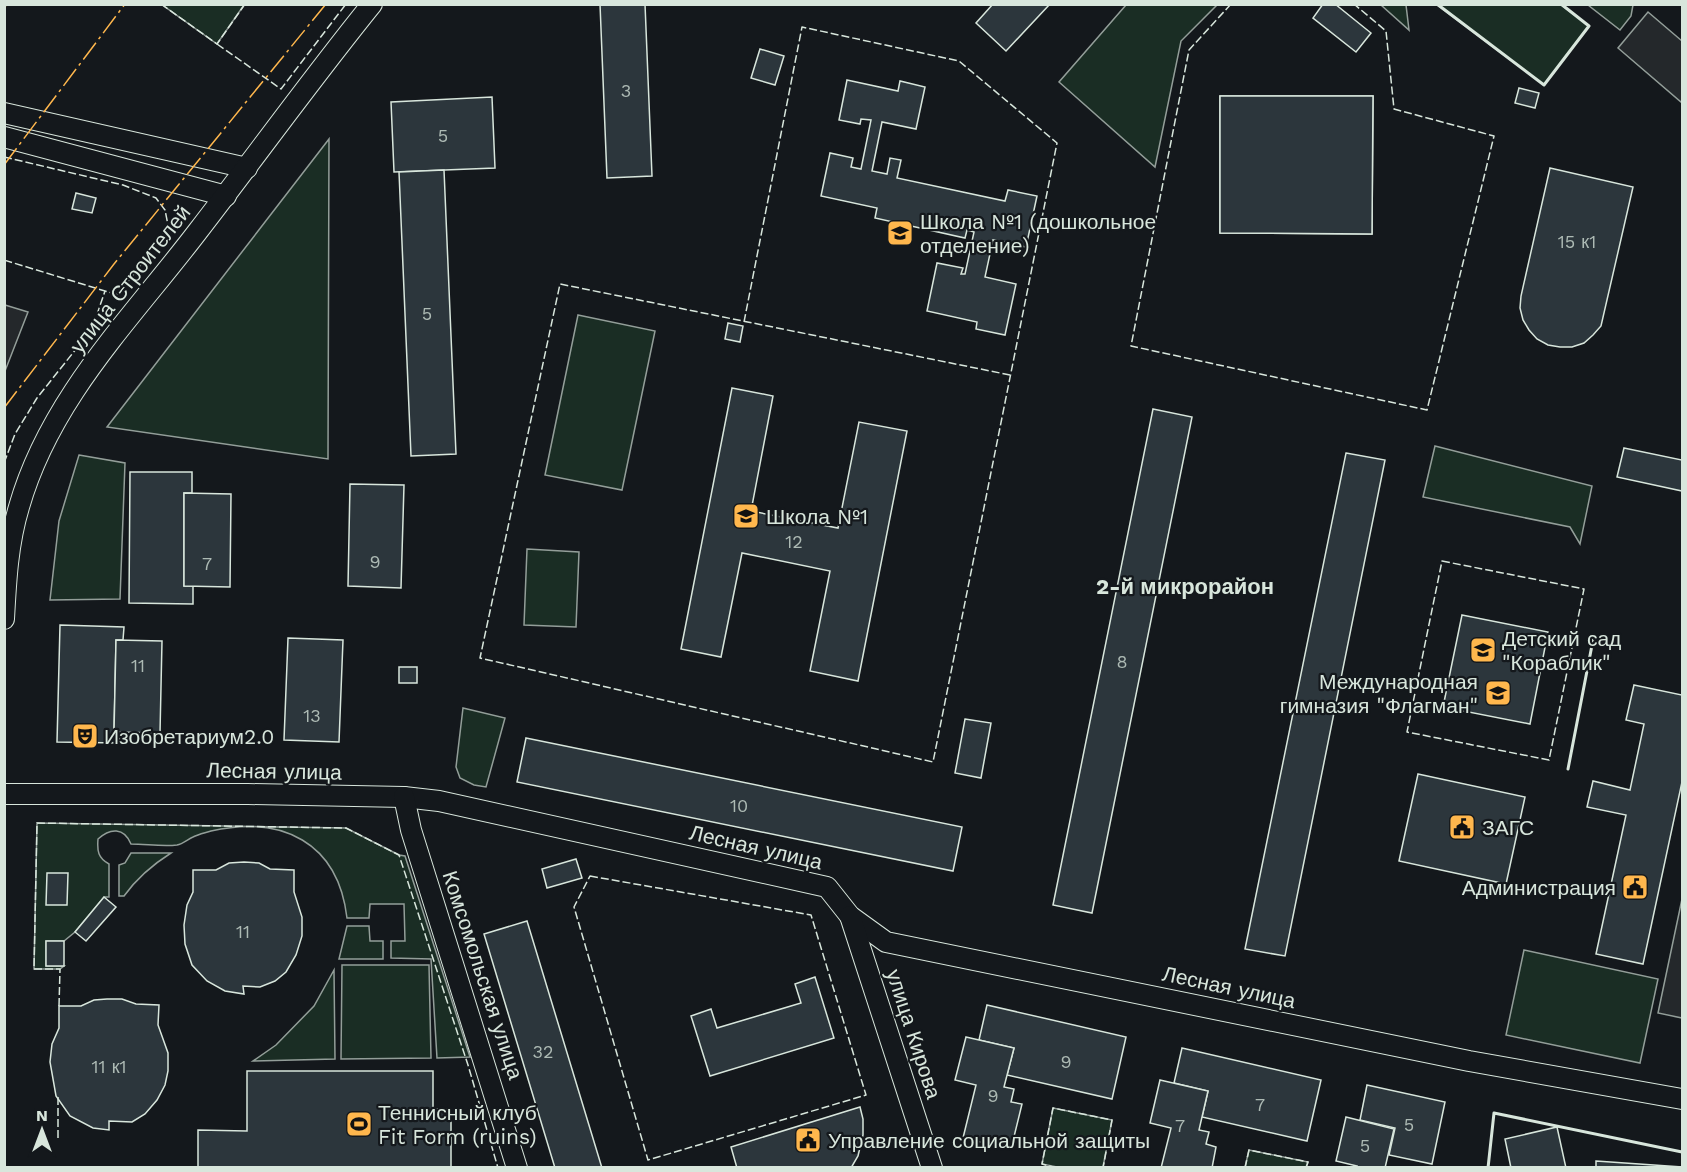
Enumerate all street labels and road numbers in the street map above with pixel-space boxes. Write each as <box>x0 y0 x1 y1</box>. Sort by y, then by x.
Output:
street label: улица Строителей <box>64 200 196 358</box>
street label: Лесная улица <box>206 757 342 785</box>
street label: Лесная улица <box>687 820 825 874</box>
street label: Комсомольская улица <box>437 868 529 1083</box>
street label: Лесная улица <box>1160 961 1298 1013</box>
street label: улица Кирова <box>881 966 947 1102</box>

